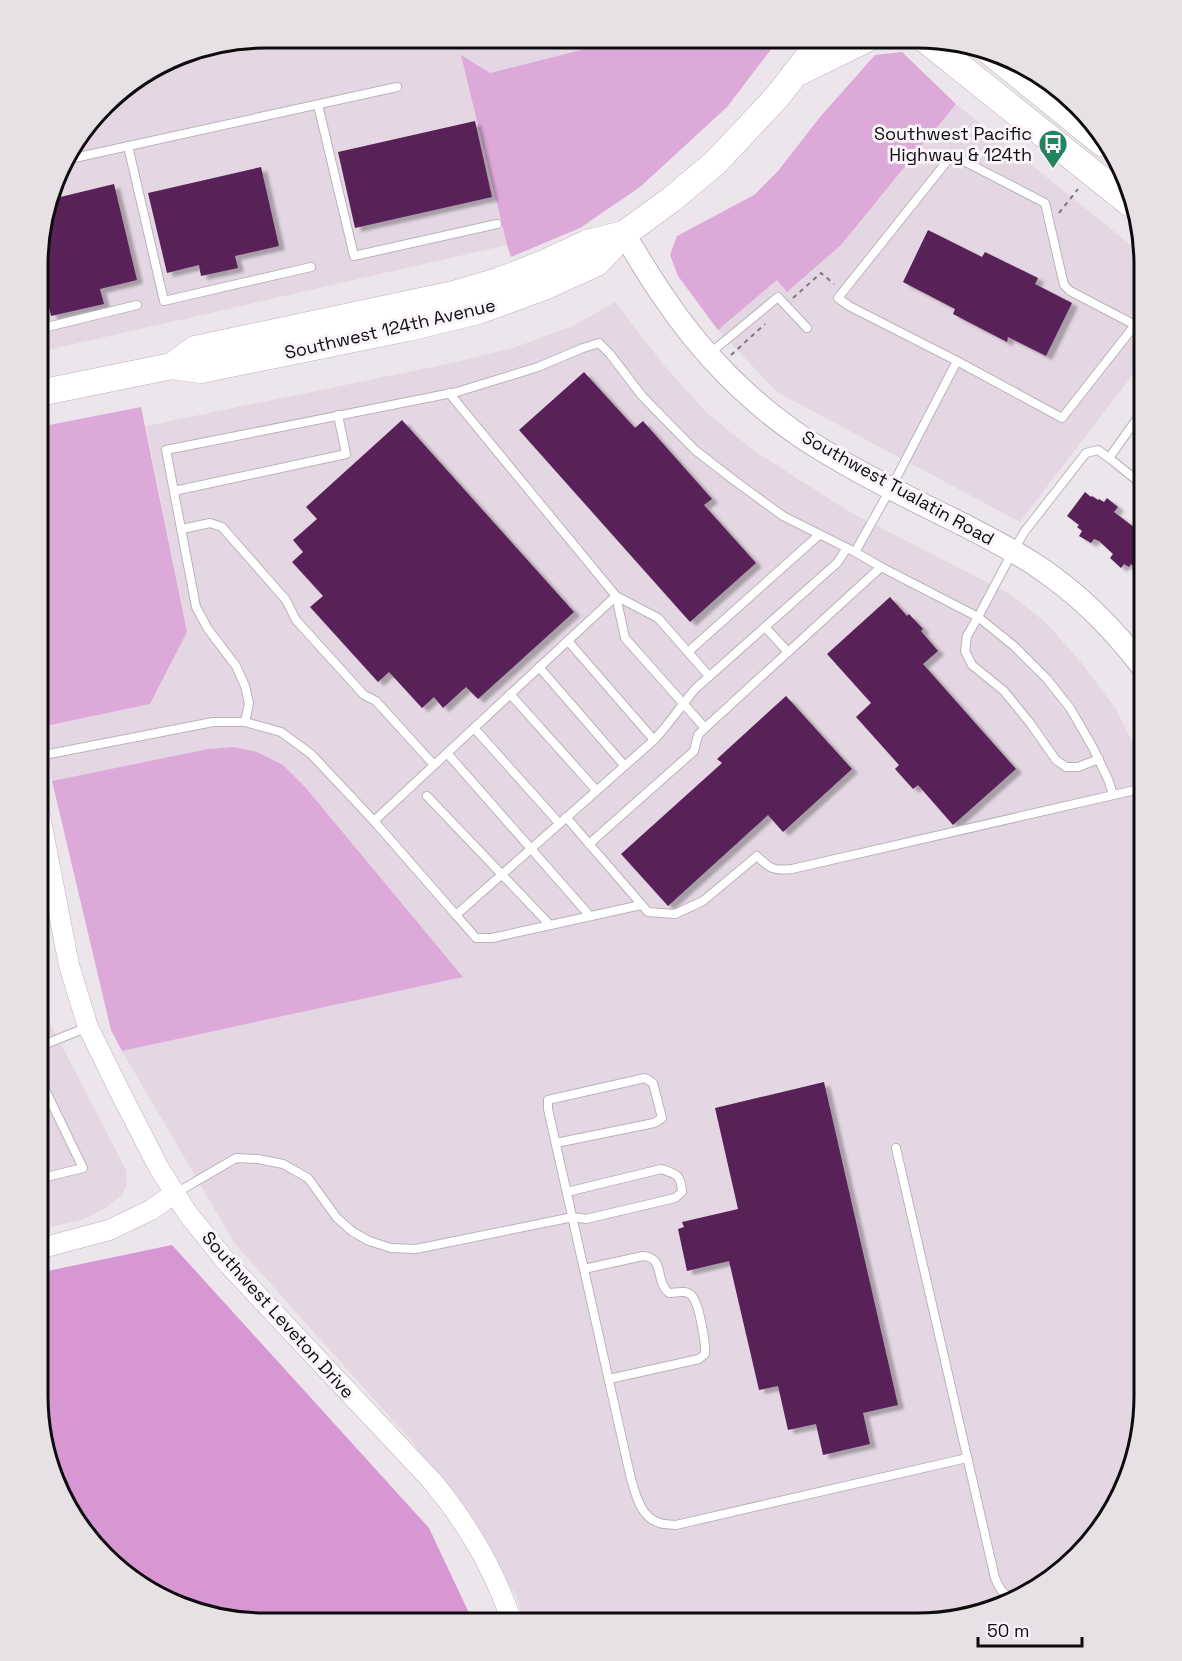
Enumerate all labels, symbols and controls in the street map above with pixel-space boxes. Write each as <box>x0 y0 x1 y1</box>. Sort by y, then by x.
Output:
place label: Southwest Pacific Highway & 124th <box>874 122 1032 166</box>
bus stop icon: Southwest Pacific Highway & 124th <box>1037 128 1069 170</box>
street label: Southwest 124th Avenue <box>282 293 498 364</box>
street label: Southwest Tualatin Road <box>798 425 998 550</box>
street label: Southwest Leveton Drive <box>197 1226 360 1403</box>
scale bar <box>978 1610 1082 1648</box>
text: 50 m <box>987 1619 1029 1642</box>

